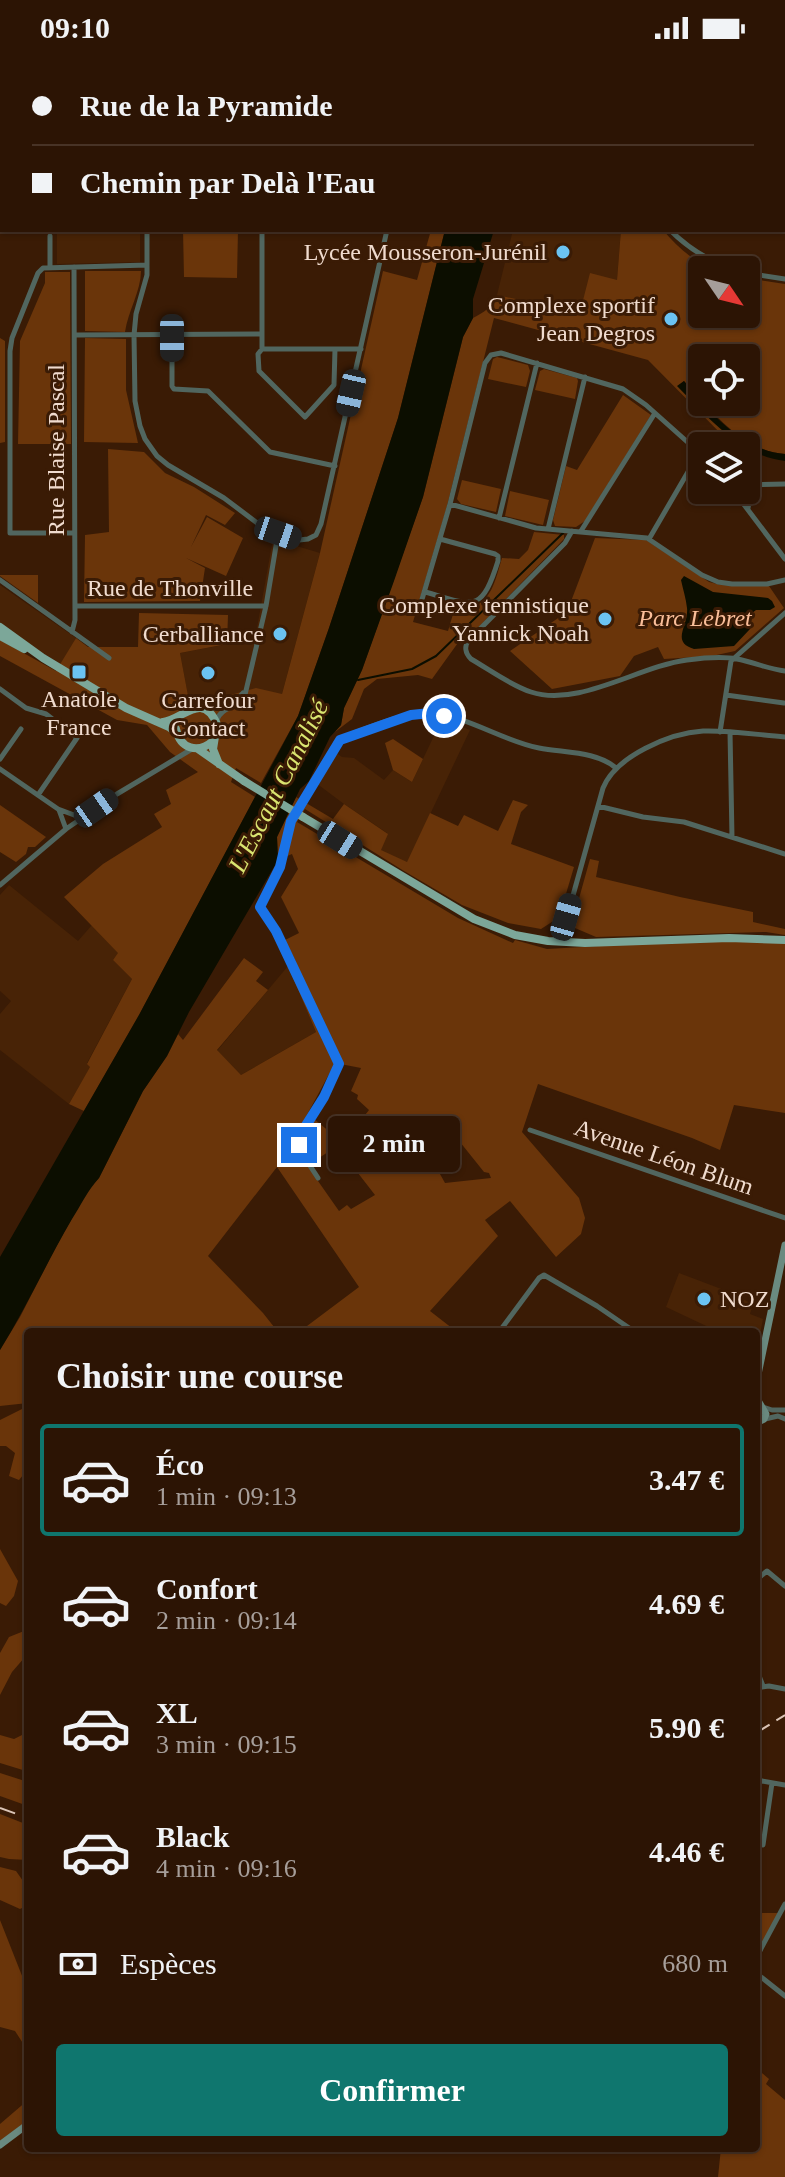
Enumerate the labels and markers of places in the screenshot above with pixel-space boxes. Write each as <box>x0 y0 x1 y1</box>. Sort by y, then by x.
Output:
place label: Lycée Mousseron-Jurénil <box>304 239 547 265</box>
marker: Lycée Mousseron-Jurénil <box>554 243 572 261</box>
place label: Complexe sportif Jean Degros <box>488 292 655 346</box>
marker: Complexe sportif Jean Degros <box>662 310 680 328</box>
place label: Complexe tennistique Yannick Noah <box>379 592 589 646</box>
marker: Complexe tennistique Yannick Noah <box>596 610 614 628</box>
place label: Cerballiance <box>143 621 264 647</box>
marker: Cerballiance <box>271 625 289 643</box>
marker: Anatole France <box>70 663 88 681</box>
marker: Carrefour Contact <box>199 664 217 682</box>
place label: Anatole France <box>41 686 117 740</box>
place label: Carrefour Contact <box>161 687 255 741</box>
place label: NOZ <box>720 1286 769 1312</box>
marker: NOZ <box>695 1290 713 1308</box>

